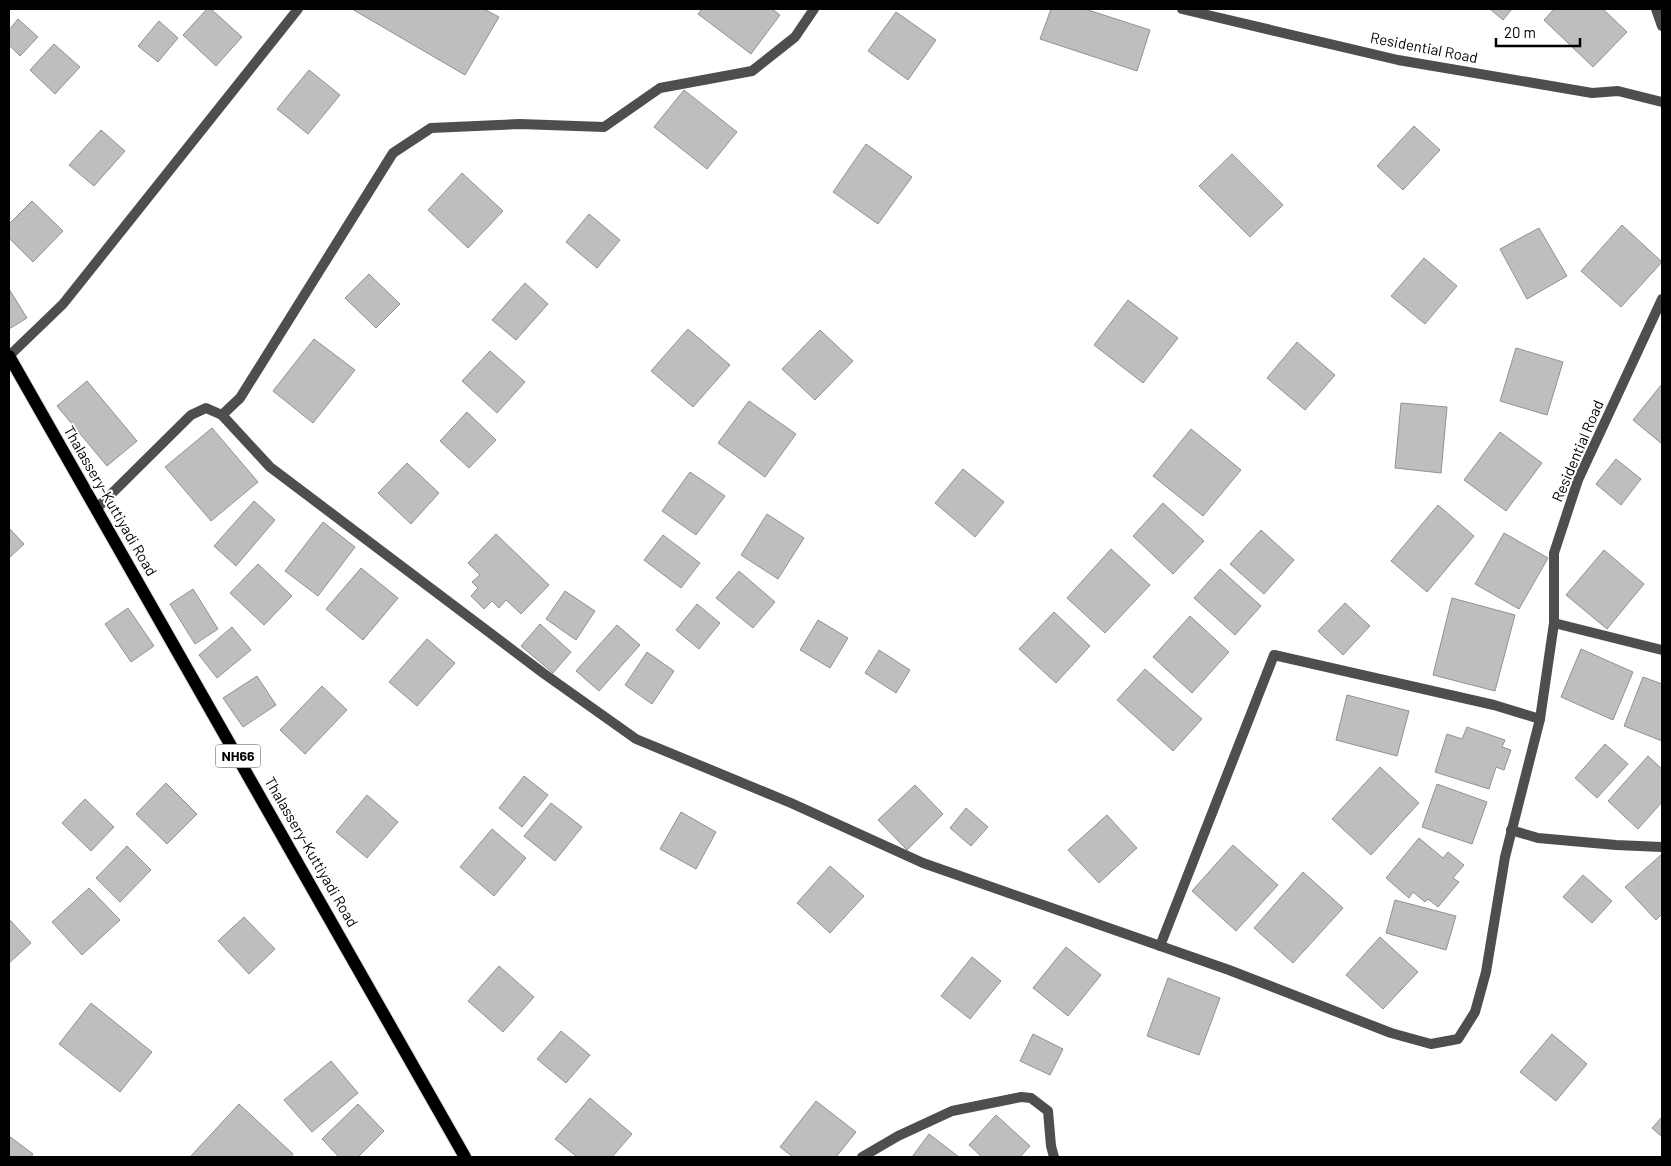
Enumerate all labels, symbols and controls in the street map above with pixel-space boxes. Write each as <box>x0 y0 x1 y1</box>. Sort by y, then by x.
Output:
scale bar <box>1496 15 1580 47</box>
text: 20 m <box>1504 23 1536 41</box>
street label: Residential Road <box>1369 28 1479 66</box>
street label: Residential Road <box>1548 397 1607 504</box>
street label: Thalassery-Kuttiyadi Road <box>60 422 161 579</box>
road number: NH66 <box>216 744 260 768</box>
street label: Thalassery-Kuttiyadi Road <box>261 773 362 930</box>

